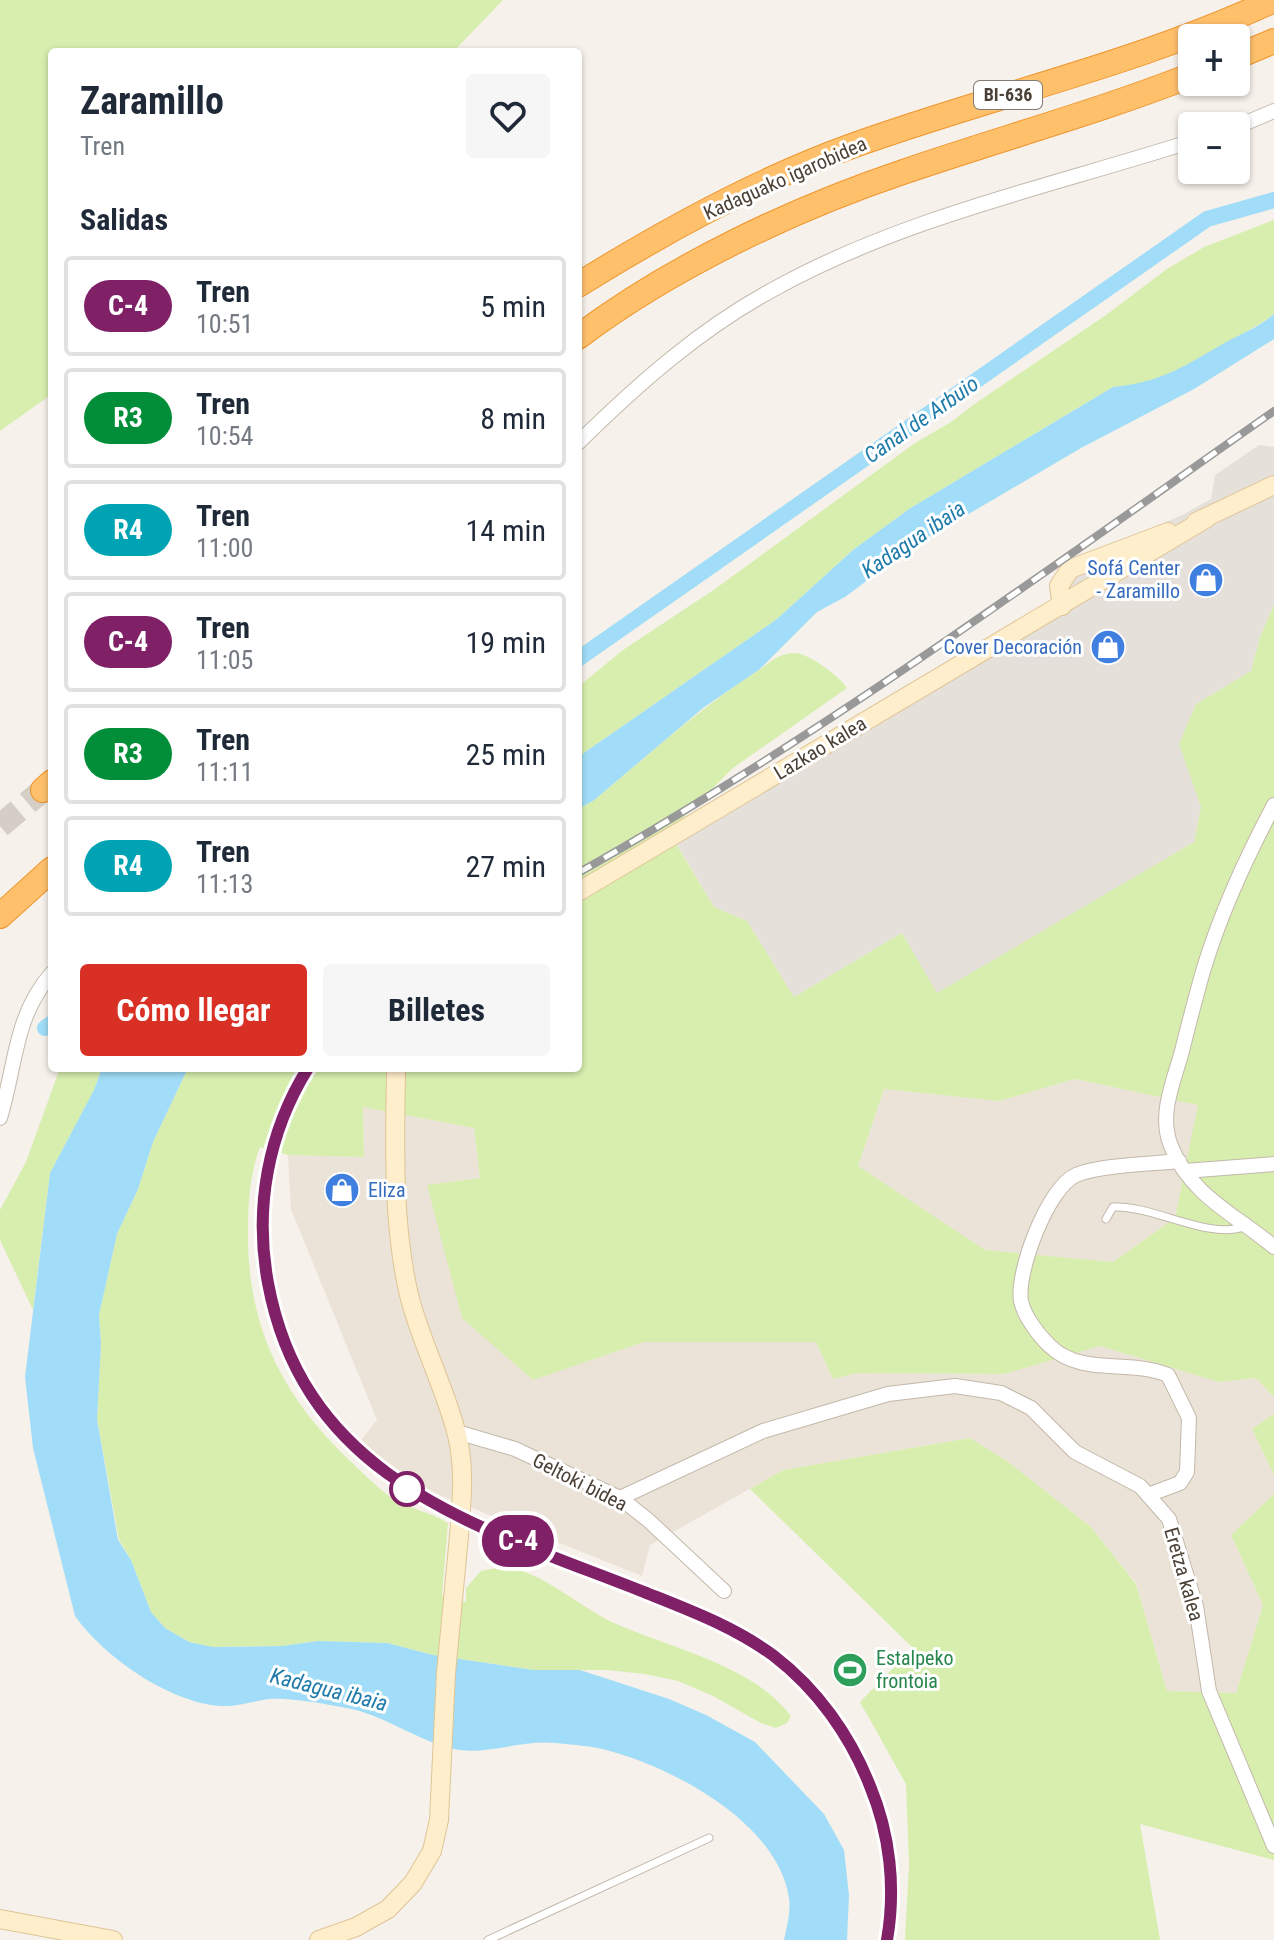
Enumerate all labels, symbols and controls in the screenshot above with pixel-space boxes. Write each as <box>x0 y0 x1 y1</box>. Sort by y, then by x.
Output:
map controls <box>1178 24 1250 184</box>
button: + <box>1178 24 1250 96</box>
button: heart <box>466 74 550 158</box>
text: Zaramillo <box>80 79 224 123</box>
road number: BI-636 <box>974 81 1042 109</box>
button: − <box>1178 112 1250 184</box>
text: Tren <box>80 131 125 161</box>
street label: Kadaguako igarobidea <box>700 131 870 225</box>
text: Salidas <box>80 202 168 237</box>
text: Tren <box>196 274 250 309</box>
text: C-4 <box>108 289 148 322</box>
text: 5 min <box>480 289 546 324</box>
text: 10:51 <box>196 309 253 339</box>
water label: Canal de Arbuio <box>859 371 983 468</box>
text: Tren <box>196 386 250 421</box>
text: R3 <box>113 401 143 434</box>
text: 8 min <box>480 401 546 436</box>
text: 10:54 <box>196 421 253 451</box>
water label: Kadagua ibaia <box>857 496 970 583</box>
text: Tren <box>196 498 250 533</box>
text: R4 <box>113 513 143 546</box>
text: 14 min <box>465 513 546 548</box>
text: 11:00 <box>196 533 253 563</box>
place label: Sofá Center - Zaramillo <box>1087 556 1180 603</box>
shop icon: Sofá Center - Zaramillo <box>1187 561 1225 599</box>
text: Tren <box>196 610 250 645</box>
text: C-4 <box>108 625 148 658</box>
text: 19 min <box>465 625 546 660</box>
shop icon: Cover Decoración <box>1089 628 1127 666</box>
place label: Cover Decoración <box>943 635 1082 659</box>
text: 11:05 <box>196 645 253 675</box>
street label: Lazkao kalea <box>770 711 870 785</box>
text: Tren <box>196 722 250 757</box>
text: R3 <box>113 737 143 770</box>
text: 25 min <box>465 737 546 772</box>
text: 11:11 <box>196 757 253 787</box>
text: Tren <box>196 834 250 869</box>
text: R4 <box>113 849 143 882</box>
text: 27 min <box>465 849 546 884</box>
text: 11:13 <box>196 869 253 899</box>
button: Cómo llegar <box>80 964 307 1056</box>
button: Billetes <box>323 964 550 1056</box>
shop icon: Eliza <box>323 1171 361 1209</box>
place label: Eliza <box>368 1178 405 1202</box>
street label: Geltoki bidea <box>529 1448 631 1516</box>
unlabelled marker <box>390 1472 424 1506</box>
line badge: C-4 <box>472 1515 564 1567</box>
text: C-4 <box>498 1524 538 1557</box>
street label: Eretza kalea <box>1159 1524 1209 1624</box>
place label: Estalpeko frontoia <box>876 1646 953 1693</box>
sports icon: Estalpeko frontoia <box>831 1651 869 1689</box>
water label: Kadagua ibaia <box>268 1663 390 1716</box>

